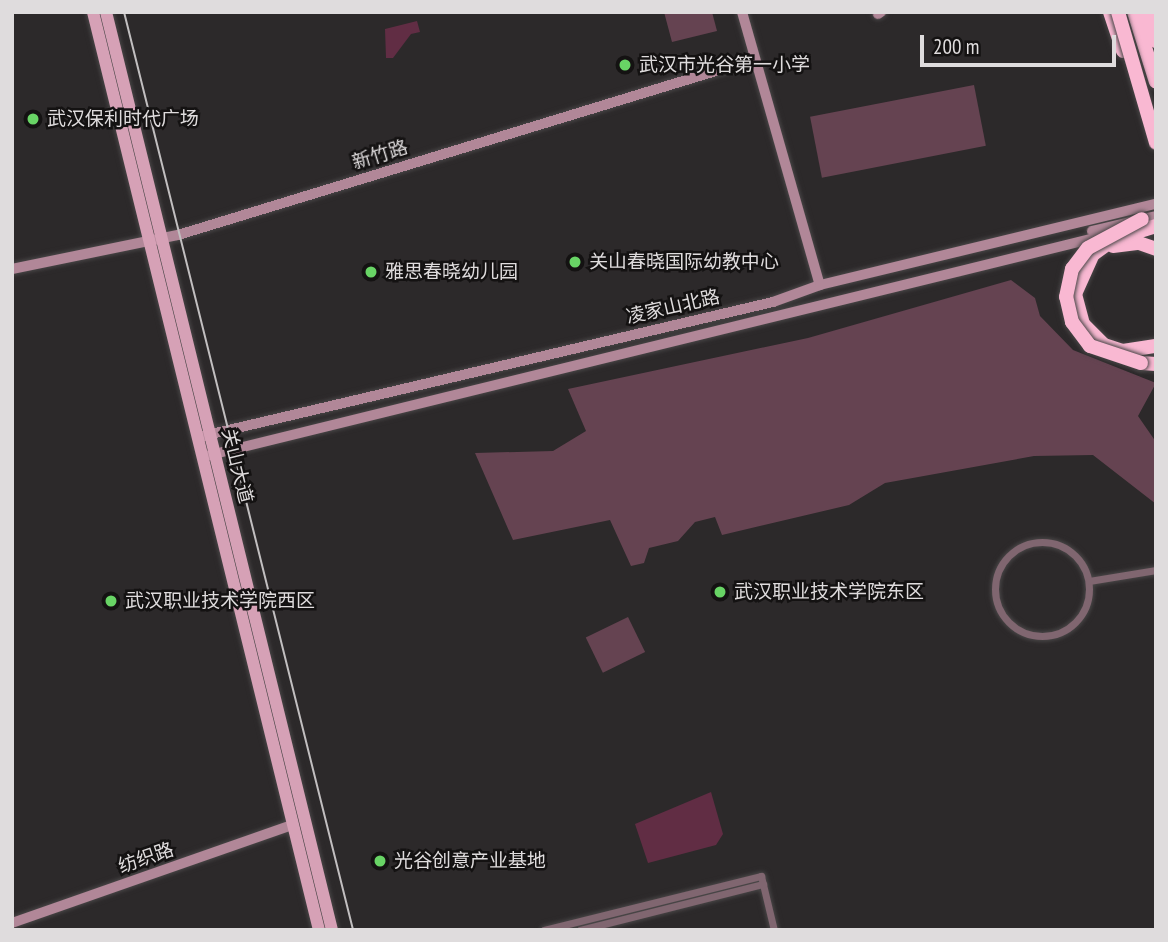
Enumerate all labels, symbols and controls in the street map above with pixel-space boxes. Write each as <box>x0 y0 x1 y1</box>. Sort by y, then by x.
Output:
scale bar <box>923 21 1119 65</box>
text: 200 m <box>933 33 979 60</box>
place label: 武汉市光谷第一小学 <box>639 54 810 76</box>
marker: 武汉市光谷第一小学 <box>617 57 633 73</box>
place label: 武汉保利时代广场 <box>47 108 199 130</box>
marker: 武汉保利时代广场 <box>25 111 41 127</box>
street label: 新竹路 <box>349 136 411 174</box>
place label: 关山春晓国际幼教中心 <box>589 251 779 273</box>
marker: 关山春晓国际幼教中心 <box>567 254 583 270</box>
place label: 雅思春晓幼儿园 <box>385 261 518 283</box>
marker: 雅思春晓幼儿园 <box>363 264 379 280</box>
street label: 凌家山北路 <box>624 285 722 329</box>
street label: 关山大道 <box>217 426 257 506</box>
place label: 武汉职业技术学院东区 <box>734 581 924 603</box>
marker: 武汉职业技术学院东区 <box>712 584 728 600</box>
place label: 武汉职业技术学院西区 <box>125 590 315 612</box>
marker: 武汉职业技术学院西区 <box>103 593 119 609</box>
street label: 纺织路 <box>115 838 177 878</box>
place label: 光谷创意产业基地 <box>394 850 546 872</box>
marker: 光谷创意产业基地 <box>372 853 388 869</box>

